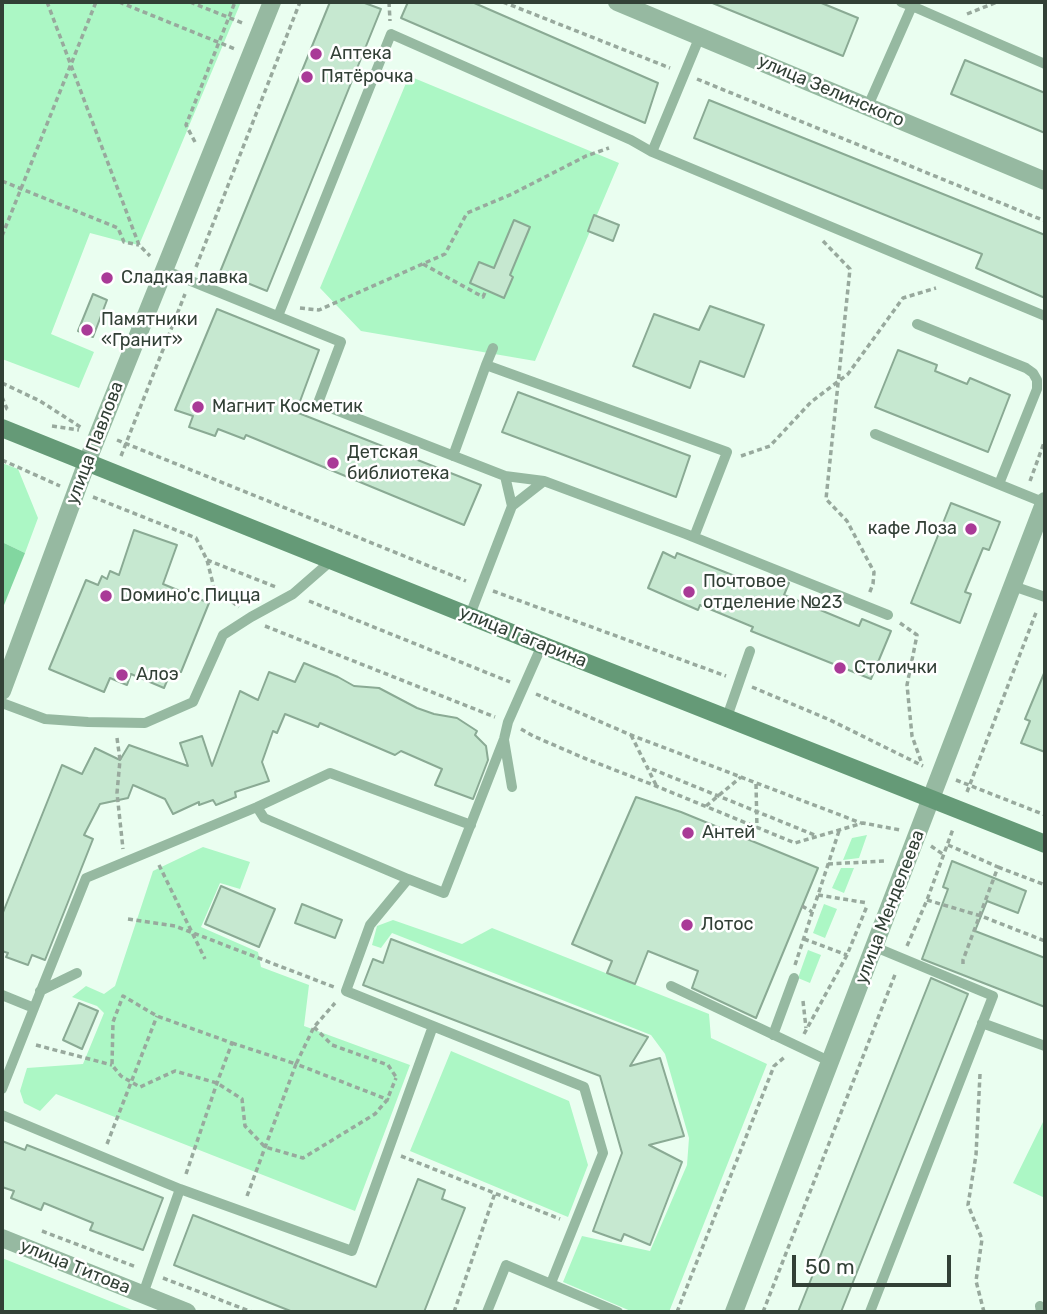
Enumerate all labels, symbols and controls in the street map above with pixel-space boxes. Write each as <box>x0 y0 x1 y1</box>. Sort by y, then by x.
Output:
place label: Аптека <box>330 43 392 65</box>
marker: Аптека <box>308 46 324 62</box>
street label: улица Зелинского <box>754 50 908 132</box>
place label: Пятёрочка <box>321 66 414 88</box>
marker: Пятёрочка <box>299 69 315 85</box>
place label: Сладкая лавка <box>121 267 248 289</box>
marker: Сладкая лавка <box>99 270 115 286</box>
place label: Памятники «Гранит» <box>101 309 198 352</box>
marker: Памятники «Гранит» <box>79 322 95 338</box>
street label: улица Павлова <box>62 379 128 507</box>
place label: Магнит Косметик <box>212 396 363 418</box>
marker: Магнит Косметик <box>190 399 206 415</box>
place label: Детская библиотека <box>347 442 449 484</box>
marker: Детская библиотека <box>325 455 341 471</box>
place label: кафе Лоза <box>868 518 957 540</box>
marker: кафе Лоза <box>963 521 979 537</box>
place label: Почтовое отделение №23 <box>703 571 842 614</box>
marker: Почтовое отделение №23 <box>681 584 697 600</box>
place label: Doмино'с Пицца <box>120 585 260 607</box>
marker: Doмино'с Пицца <box>98 588 114 604</box>
street label: улица Гагарина <box>456 602 590 672</box>
place label: Столички <box>854 657 937 679</box>
marker: Столички <box>832 660 848 676</box>
place label: Алоэ <box>136 664 179 686</box>
marker: Алоэ <box>114 667 130 683</box>
place label: Антей <box>702 822 755 844</box>
marker: Антей <box>680 825 696 841</box>
street label: улица Менделеева <box>851 827 929 987</box>
place label: Лотос <box>701 914 754 936</box>
marker: Лотос <box>679 917 695 933</box>
street label: улица Титова <box>17 1235 133 1299</box>
scale bar <box>795 1240 954 1284</box>
text: 50 m <box>805 1254 855 1279</box>

